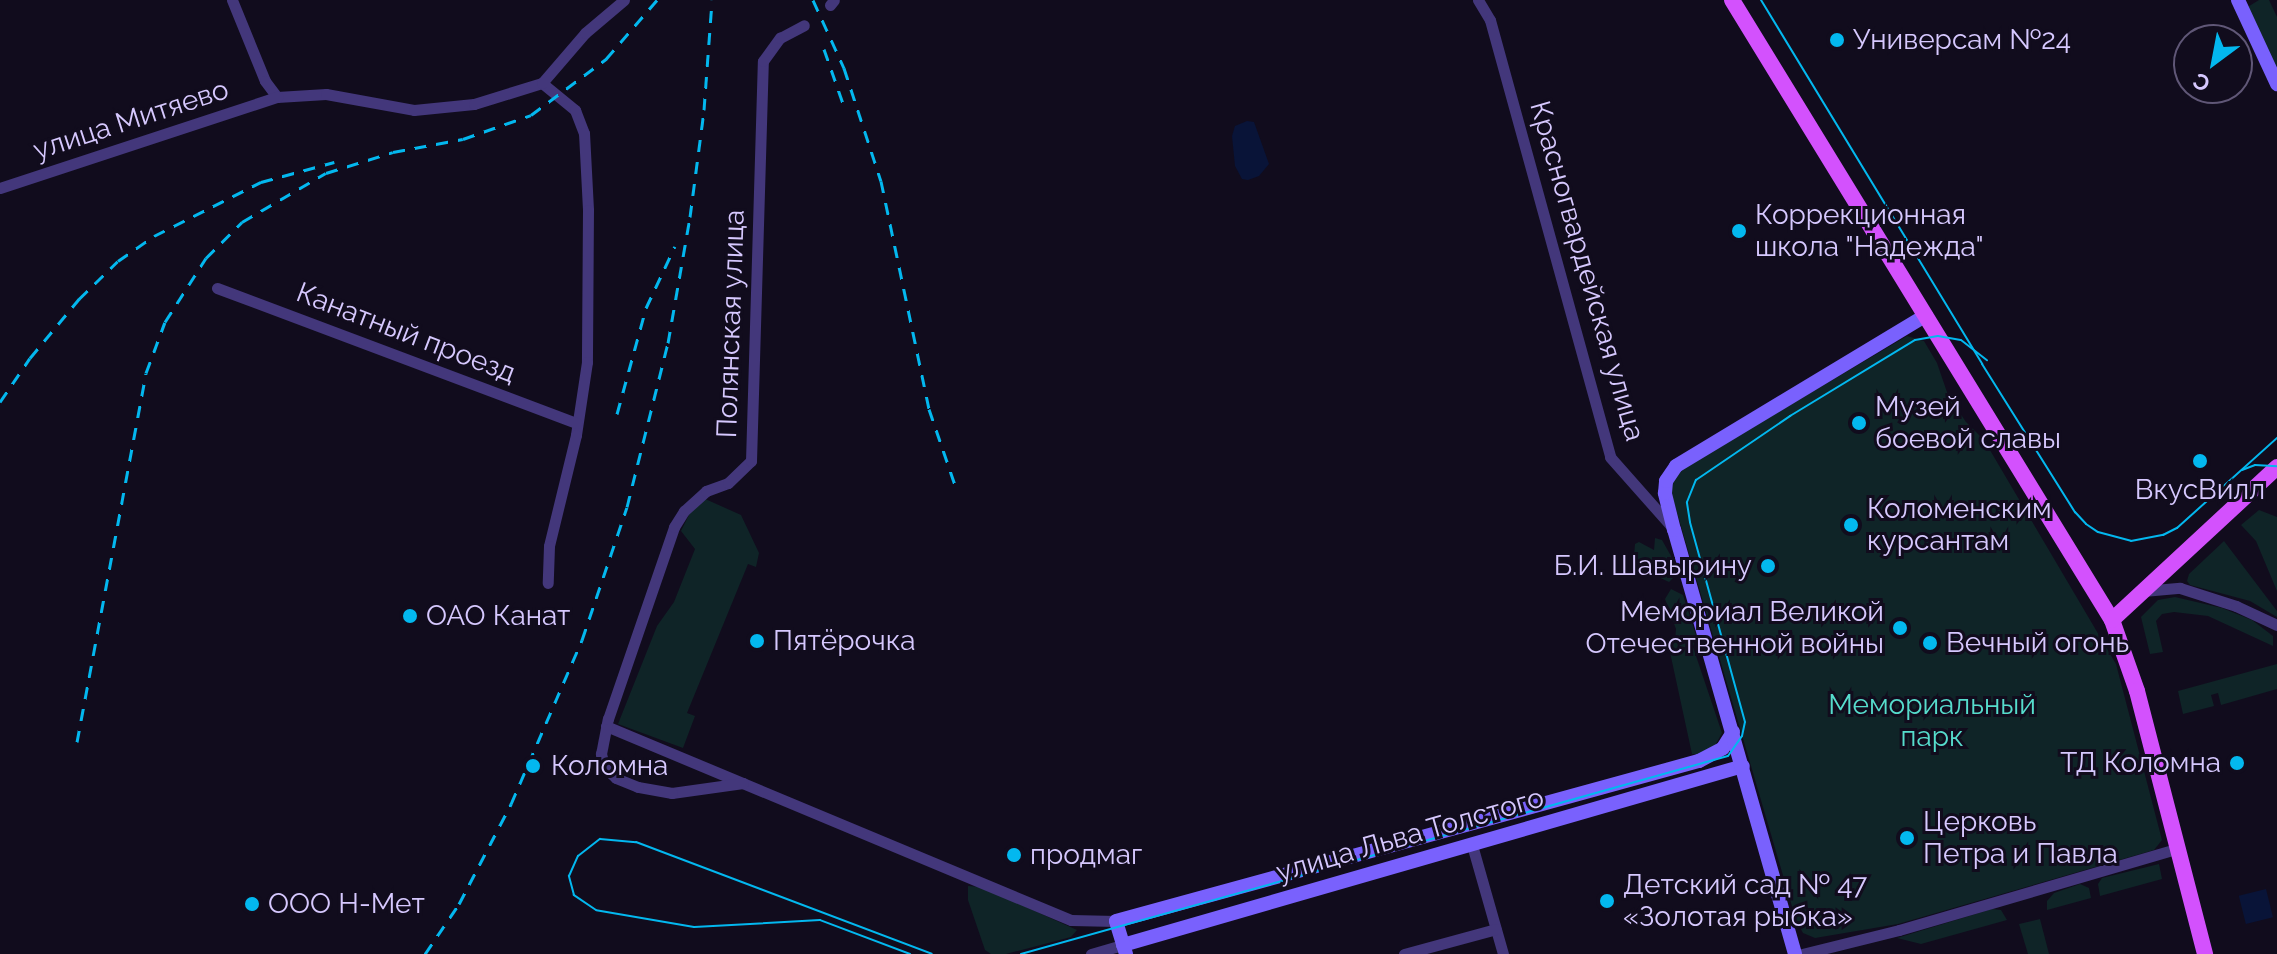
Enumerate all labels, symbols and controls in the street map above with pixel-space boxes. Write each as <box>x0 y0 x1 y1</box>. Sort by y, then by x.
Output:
place label: Универсам №24 <box>1853 23 2071 57</box>
north arrow <box>2173 24 2253 104</box>
marker: Универсам №24 <box>1828 31 1846 49</box>
text: С <box>2188 68 2215 98</box>
street label: улица Митяево <box>29 73 233 167</box>
street label: Красногвардейская улица <box>1522 97 1652 445</box>
place label: Коррекционная школа "Надежда" <box>1755 198 1984 264</box>
street label: Полянская улица <box>710 209 752 439</box>
marker: Коррекционная школа "Надежда" <box>1730 222 1748 240</box>
street label: Канатный проезд <box>292 276 520 390</box>
place label: Музей боевой славы <box>1875 390 2061 456</box>
marker: Музей боевой славы <box>1850 414 1868 432</box>
marker: ВкусВилл <box>2191 452 2209 470</box>
place label: ВкусВилл <box>2135 473 2265 507</box>
place label: Коломенским курсантам <box>1867 492 2052 558</box>
marker: Коломенским курсантам <box>1842 516 1860 534</box>
place label: Б.И. Шавырину <box>1554 549 1752 583</box>
marker: Б.И. Шавырину <box>1759 557 1777 575</box>
place label: Мемориал Великой Отечественной войны <box>1585 595 1884 661</box>
place label: ОАО Канат <box>426 599 570 633</box>
marker: ОАО Канат <box>401 607 419 625</box>
marker: Мемориал Великой Отечественной войны <box>1891 619 1909 637</box>
place label: Пятёрочка <box>773 624 915 658</box>
place label: Вечный огонь <box>1946 626 2129 660</box>
marker: Пятёрочка <box>748 632 766 650</box>
marker: Вечный огонь <box>1921 634 1939 652</box>
park label: Мемориальный парк <box>1828 688 2036 754</box>
place label: ТД Коломна <box>2060 746 2221 780</box>
place label: Коломна <box>551 749 668 783</box>
marker: ТД Коломна <box>2228 754 2246 772</box>
marker: Коломна <box>522 755 544 777</box>
street label: улица Льва Толстого <box>1272 781 1548 889</box>
place label: Церковь Петра и Павла <box>1923 805 2118 871</box>
marker: Церковь Петра и Павла <box>1898 829 1916 847</box>
place label: продмаг <box>1030 838 1142 872</box>
marker: продмаг <box>1005 846 1023 864</box>
place label: Детский сад № 47 «Золотая рыбка» <box>1623 868 1867 934</box>
place label: ООО Н-Мет <box>268 887 425 921</box>
marker: Детский сад № 47 «Золотая рыбка» <box>1598 892 1616 910</box>
marker: ООО Н-Мет <box>243 895 261 913</box>

